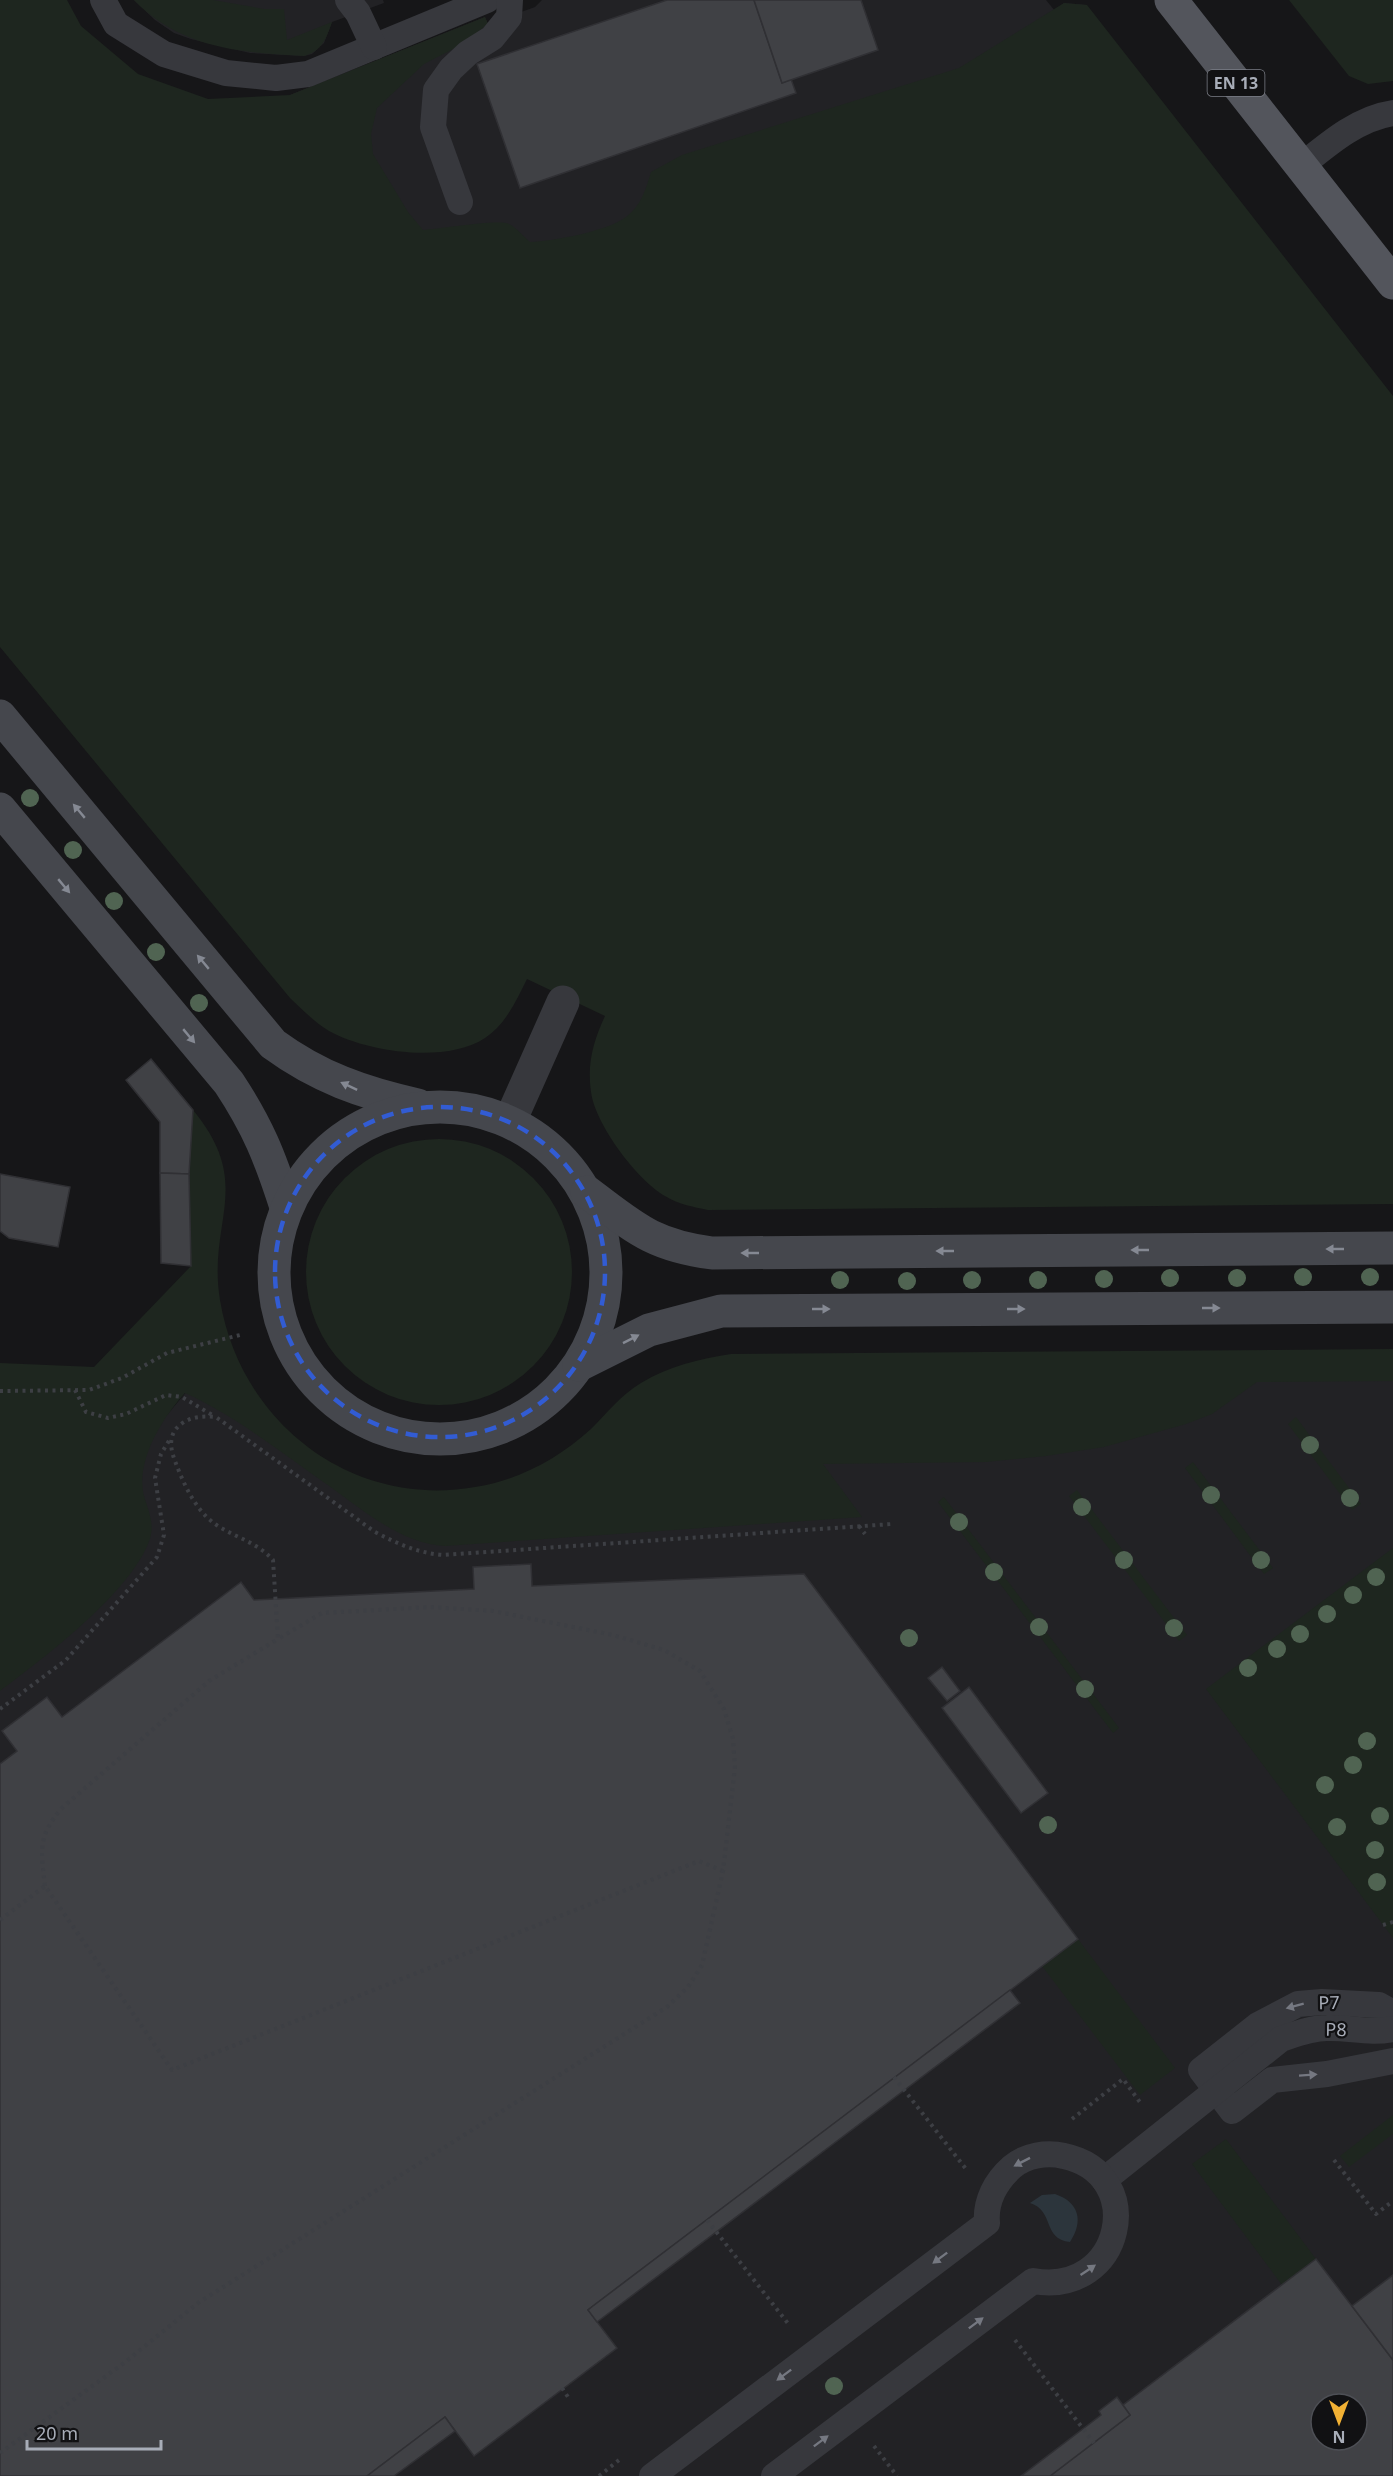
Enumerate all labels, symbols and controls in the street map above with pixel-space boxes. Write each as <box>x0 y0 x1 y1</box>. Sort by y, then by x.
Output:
road number: EN 13 <box>1208 70 1264 96</box>
one-way arrow <box>73 804 85 819</box>
one-way arrow <box>58 878 71 894</box>
one-way arrow <box>196 954 209 970</box>
one-way arrow <box>182 1028 195 1043</box>
one-way arrow <box>340 1081 357 1090</box>
one-way arrow <box>1325 1244 1344 1253</box>
one-way arrow <box>1130 1245 1149 1255</box>
one-way arrow <box>935 1247 954 1256</box>
one-way arrow <box>740 1248 759 1258</box>
one-way arrow <box>1202 1303 1221 1313</box>
one-way arrow <box>812 1304 831 1314</box>
one-way arrow <box>1007 1304 1026 1314</box>
one-way arrow <box>622 1334 640 1344</box>
street label: P7 <box>1318 1990 1340 2014</box>
one-way arrow <box>1286 2002 1304 2012</box>
street label: P8 <box>1325 2017 1347 2041</box>
one-way arrow <box>1299 2071 1318 2080</box>
one-way arrow <box>1014 2157 1031 2167</box>
one-way arrow <box>932 2252 948 2264</box>
one-way arrow <box>1080 2265 1096 2276</box>
one-way arrow <box>969 2318 984 2330</box>
one-way arrow <box>777 2369 792 2381</box>
north arrow <box>1309 2392 1369 2452</box>
scale bar <box>27 2413 160 2451</box>
text: 20 m <box>36 2421 78 2445</box>
text: N <box>1332 2426 1346 2448</box>
one-way arrow <box>813 2435 828 2447</box>

